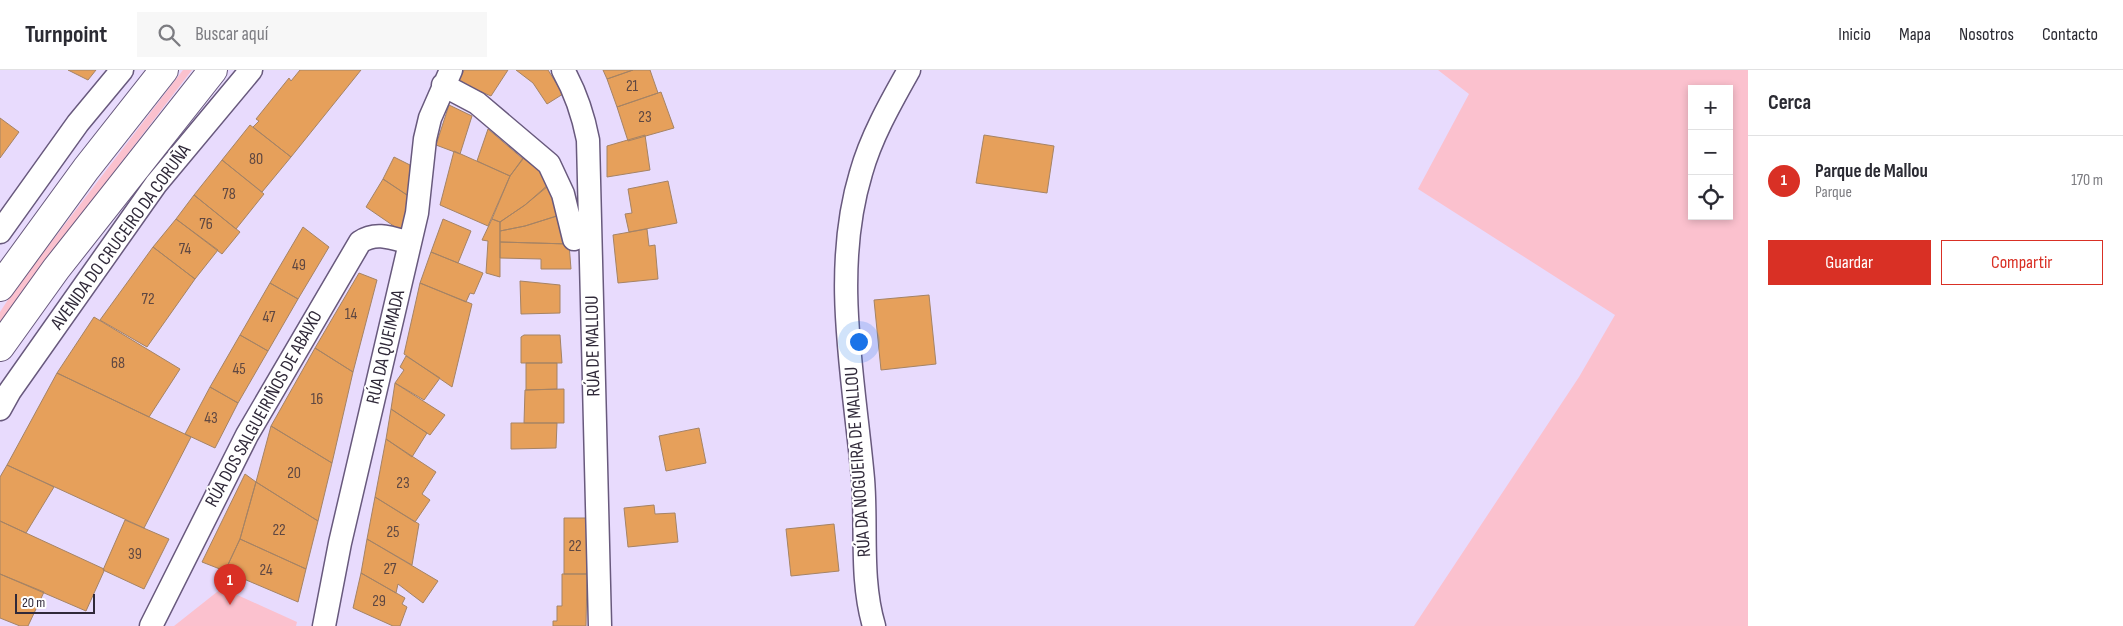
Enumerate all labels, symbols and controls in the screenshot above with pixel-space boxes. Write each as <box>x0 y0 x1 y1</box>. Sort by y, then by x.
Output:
search box <box>137 12 487 57</box>
text: Turnpoint <box>25 20 107 49</box>
icon: search <box>155 21 183 49</box>
text: Buscar aquí <box>195 23 268 46</box>
text: Inicio <box>1838 24 1871 45</box>
text: Mapa <box>1899 24 1931 45</box>
text: Nosotros <box>1959 24 2014 45</box>
text: Contacto <box>2042 24 2098 45</box>
house number: 21 <box>626 77 639 96</box>
map controls <box>1688 85 1733 220</box>
button: + <box>1688 85 1733 130</box>
text: Cerca <box>1768 90 1811 115</box>
house number: 23 <box>638 108 652 127</box>
button: − <box>1688 130 1733 175</box>
street label: AVENIDA DO CRUCEIRO DA CORUÑA <box>45 139 196 335</box>
house number: 80 <box>249 150 263 169</box>
text: Parque de Mallou <box>1815 160 1928 183</box>
text: 1 <box>1781 171 1787 190</box>
text: 170 m <box>2071 171 2103 190</box>
button: locate <box>1688 175 1733 220</box>
text: Parque <box>1815 183 1852 202</box>
house number: 78 <box>222 185 236 204</box>
house number: 76 <box>199 215 213 234</box>
house number: 74 <box>179 240 191 259</box>
button: Guardar <box>1768 240 1931 285</box>
button: Compartir <box>1941 240 2103 285</box>
house number: 49 <box>292 256 306 275</box>
street label: RÚA DA QUEIMADA <box>362 287 410 406</box>
house number: 72 <box>142 290 154 309</box>
street label: RÚA DE MALLOU <box>581 295 605 397</box>
house number: 14 <box>345 305 357 324</box>
street label: RÚA DOS SALGUEIRIÑOS DE ABAIXO <box>200 307 328 511</box>
house number: 47 <box>263 308 276 327</box>
your location <box>846 329 872 355</box>
house number: 68 <box>111 354 125 373</box>
house number: 45 <box>232 360 246 379</box>
street label: RÚA DA NOGUEIRA DE MALLOU <box>840 366 876 558</box>
house number: 16 <box>311 390 323 409</box>
house number: 43 <box>204 409 218 428</box>
house number: 20 <box>287 464 301 483</box>
house number: 23 <box>396 474 410 493</box>
house number: 22 <box>272 521 286 540</box>
house number: 25 <box>386 523 400 542</box>
house number: 22 <box>568 537 582 556</box>
house number: 39 <box>128 545 142 564</box>
house number: 27 <box>383 560 397 579</box>
house number: 24 <box>259 561 273 580</box>
pin: 1 <box>214 564 246 605</box>
scale bar <box>15 591 95 614</box>
house number: 29 <box>372 592 386 611</box>
text: 20 m <box>22 594 45 611</box>

